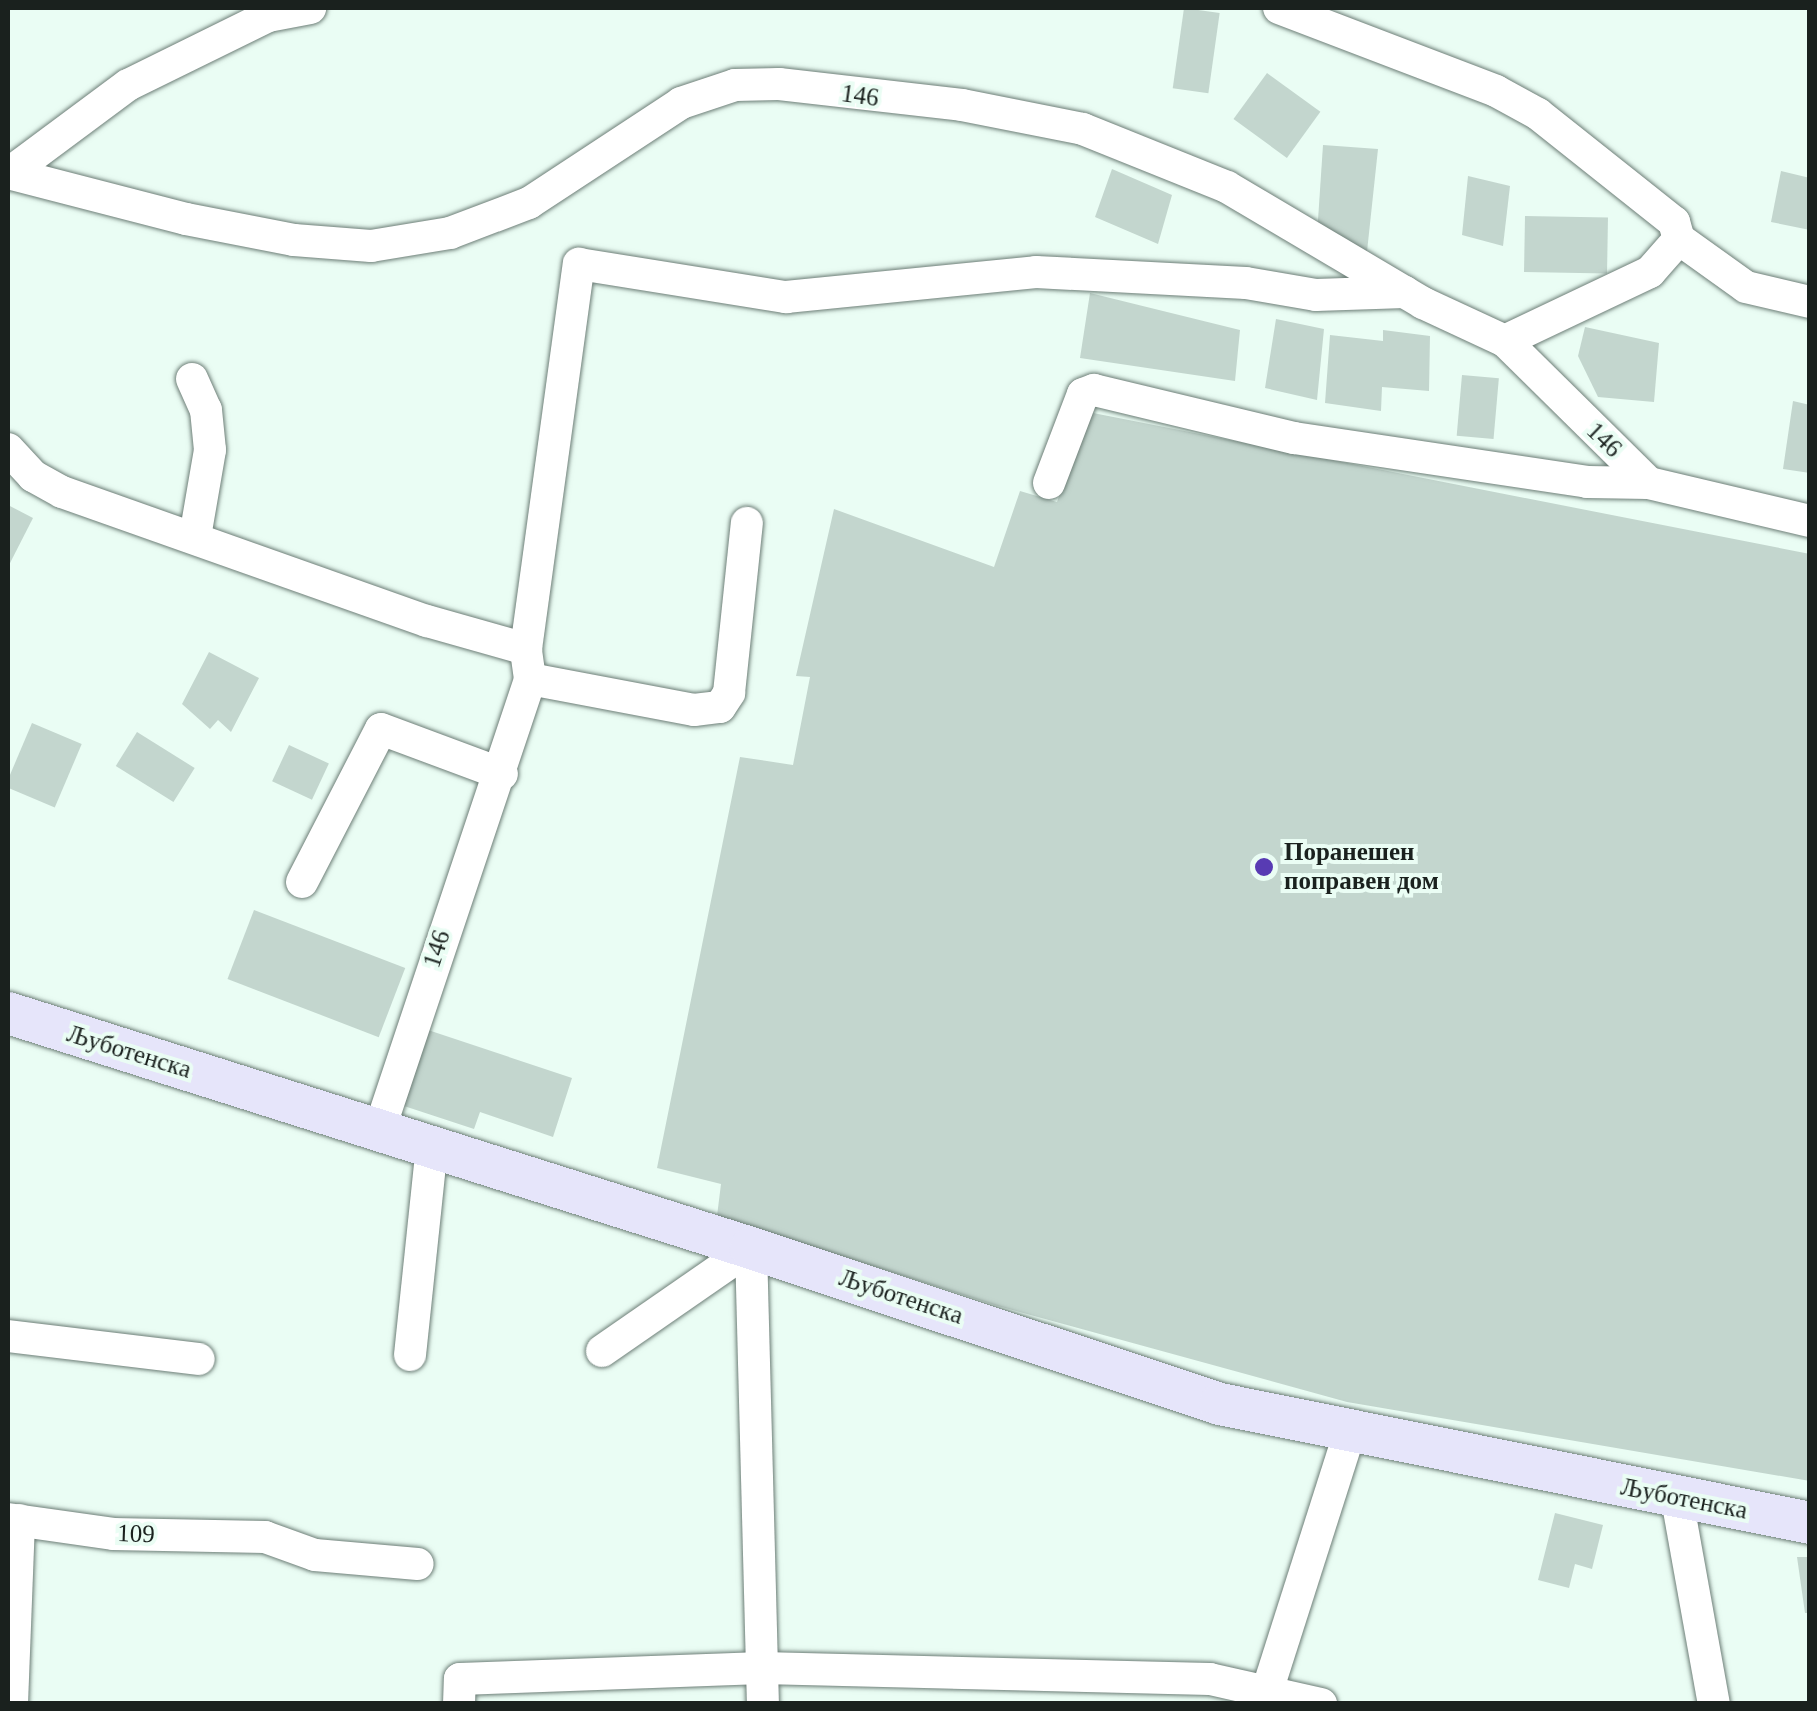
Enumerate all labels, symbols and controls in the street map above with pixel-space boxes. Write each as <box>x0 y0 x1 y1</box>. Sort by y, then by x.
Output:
street label: 146 <box>839 79 881 113</box>
street label: 146 <box>1580 416 1628 464</box>
place label: Поранешен поправен дом <box>1284 838 1439 897</box>
marker: Поранешен поправен дом <box>1253 856 1275 878</box>
street label: 146 <box>417 927 457 971</box>
street label: Љуботенска <box>63 1019 195 1085</box>
street label: Љуботенска <box>835 1263 967 1331</box>
street label: Љуботенска <box>1618 1472 1750 1526</box>
street label: 109 <box>117 1518 155 1550</box>

